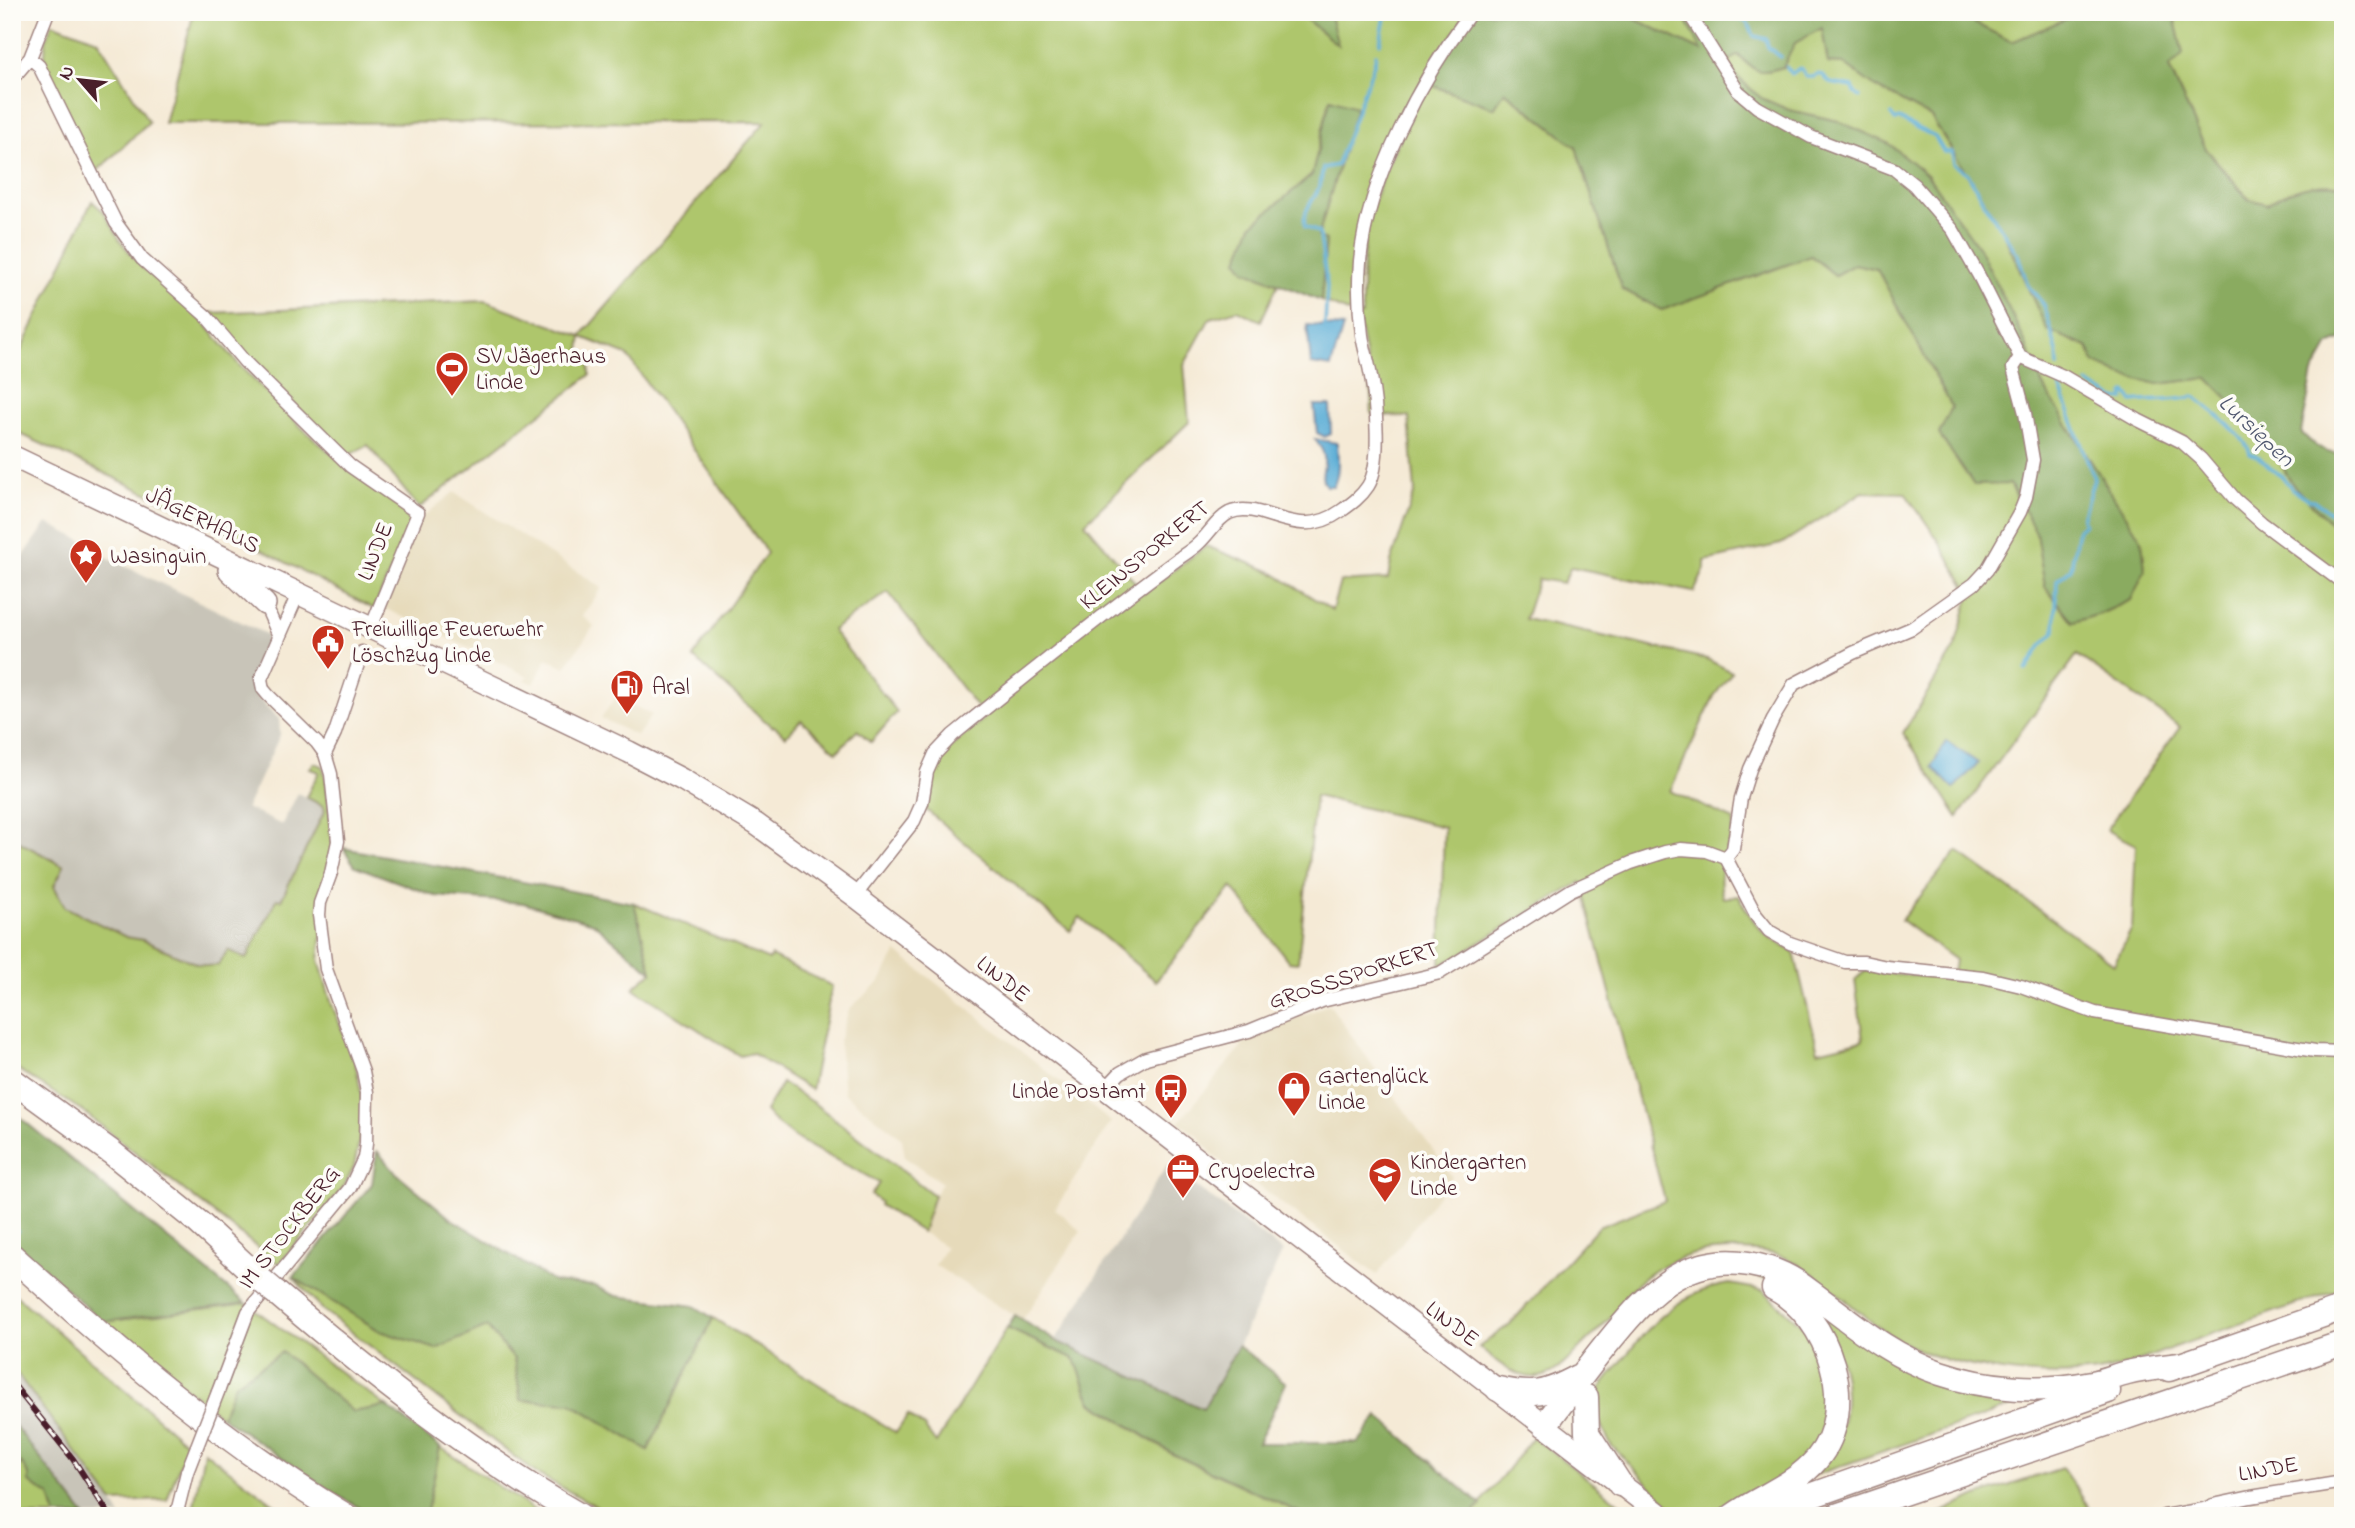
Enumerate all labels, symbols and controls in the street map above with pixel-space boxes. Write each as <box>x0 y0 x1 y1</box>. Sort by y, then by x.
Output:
north arrow <box>46 46 116 116</box>
text: N <box>52 61 82 85</box>
place label: SV Jägerhaus Linde <box>476 341 606 400</box>
sports icon: SV Jägerhaus Linde <box>433 349 471 398</box>
water label: Lursiepen <box>2209 387 2302 477</box>
street label: JÄGERHAUS <box>139 479 265 563</box>
street label: KLEINSPORKERT <box>1074 493 1218 619</box>
street label: LINDE <box>350 518 403 586</box>
place icon: Wasinguin <box>67 536 105 585</box>
place label: Wasinguin <box>110 541 206 575</box>
place label: Freiwillige Feuerwehr Löschzug Linde <box>351 614 544 674</box>
public building icon: Freiwillige Feuerwehr Löschzug Linde <box>309 622 347 671</box>
fuel station icon: Aral <box>608 667 646 716</box>
place label: Aral <box>652 672 690 705</box>
street label: GROSSSPORKERT <box>1265 933 1443 1019</box>
street label: LINDE <box>969 948 1036 1012</box>
place label: Gartenglück Linde <box>1318 1061 1429 1120</box>
shop icon: Gartenglück Linde <box>1275 1069 1313 1118</box>
bus stop icon: Linde Postamt <box>1152 1071 1190 1120</box>
place label: Linde Postamt <box>1012 1076 1146 1109</box>
place label: Kindergarten Linde <box>1410 1147 1526 1206</box>
office icon: Cryoelectra <box>1164 1151 1202 1200</box>
school or university icon: Kindergarten Linde <box>1366 1155 1404 1204</box>
place label: Cryoelectra <box>1208 1156 1315 1191</box>
street label: IM STOCKBERG <box>231 1160 349 1297</box>
street label: LINDE <box>1418 1294 1485 1356</box>
street label: LINDE <box>2236 1449 2301 1492</box>

